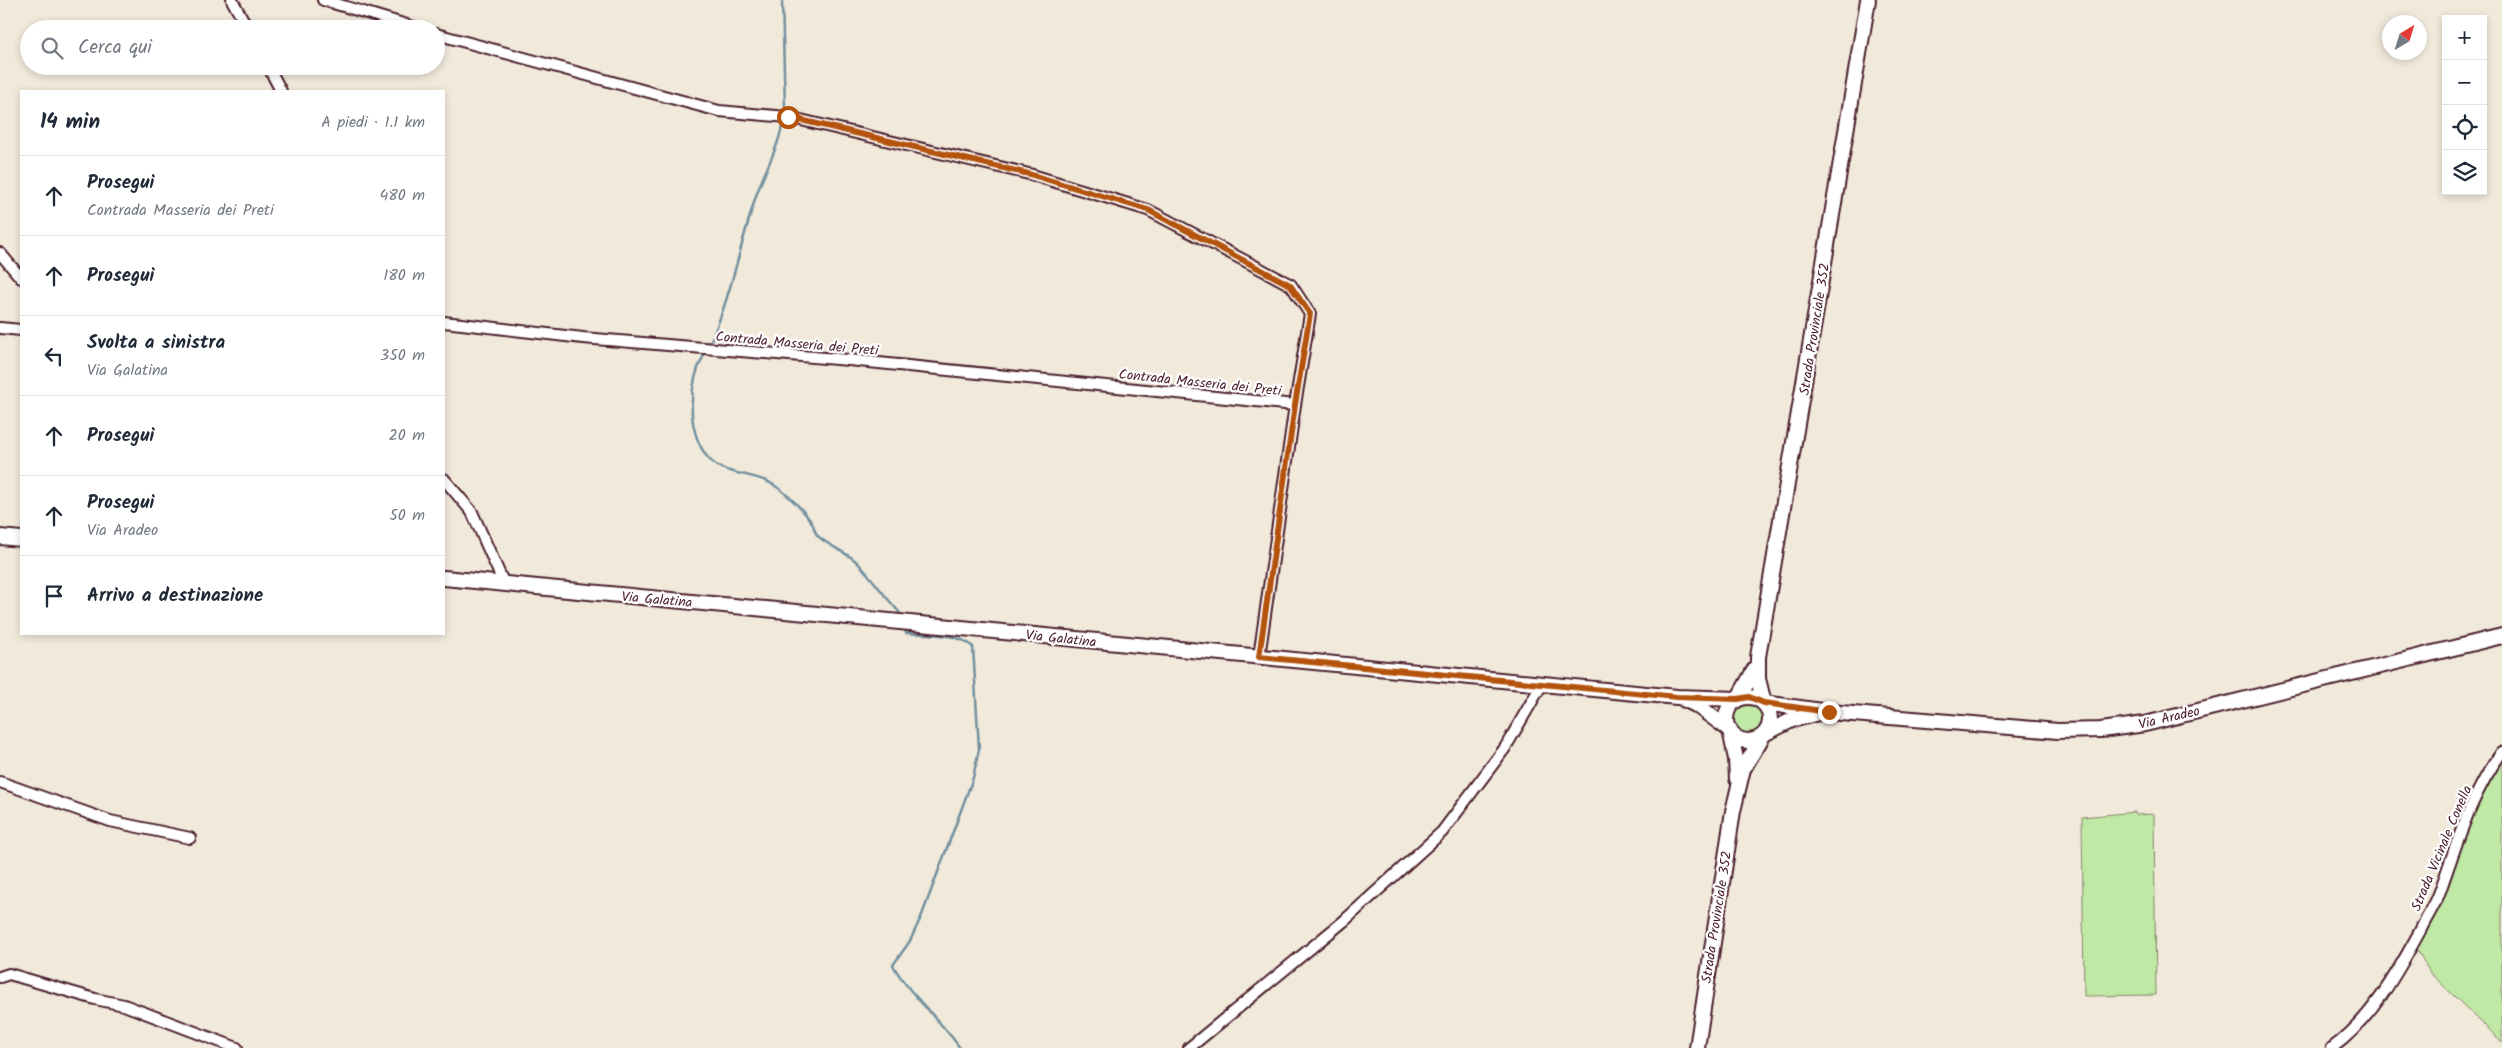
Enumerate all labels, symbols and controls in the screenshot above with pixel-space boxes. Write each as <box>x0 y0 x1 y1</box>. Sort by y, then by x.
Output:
north arrow <box>2382 15 2427 60</box>
map controls <box>2442 15 2487 195</box>
button: + <box>2442 15 2487 60</box>
search box <box>20 20 445 75</box>
text: Cerca qui <box>78 33 152 63</box>
icon: search <box>38 34 66 62</box>
button: − <box>2442 60 2487 105</box>
button: locate <box>2442 105 2487 150</box>
text: 14 min <box>40 106 100 139</box>
route start <box>777 106 800 129</box>
text: A piedi · 1.1 km <box>321 110 425 135</box>
button: layers <box>2442 150 2487 195</box>
text: Prosegui <box>87 168 154 198</box>
icon: ahead <box>40 182 68 210</box>
text: 480 m <box>379 183 425 208</box>
text: Contrada Masseria dei Preti <box>87 198 274 223</box>
text: Prosegui <box>87 261 154 291</box>
street label: Strada Provinciale 352 <box>1794 261 1836 397</box>
icon: ahead <box>40 262 68 290</box>
text: 180 m <box>383 263 425 288</box>
street label: Contrada Masseria dei Preti <box>715 326 880 362</box>
text: Svolta a sinistra <box>87 328 225 358</box>
icon: left <box>40 342 68 370</box>
text: 350 m <box>380 343 425 368</box>
text: Via Galatina <box>87 358 168 383</box>
street label: Contrada Masseria dei Preti <box>1117 364 1283 403</box>
text: Prosegui <box>87 421 154 451</box>
icon: ahead <box>40 422 68 450</box>
text: 20 m <box>389 423 425 448</box>
text: Prosegui <box>87 488 154 518</box>
icon: ahead <box>40 502 68 530</box>
text: 50 m <box>389 503 425 528</box>
text: Via Aradeo <box>87 518 158 543</box>
text: Arrivo a destinazione <box>87 581 263 611</box>
icon: arrive <box>40 582 68 610</box>
street label: Via Galatina <box>621 586 693 614</box>
street label: Via Galatina <box>1025 624 1097 654</box>
street label: Via Aradeo <box>2136 700 2202 736</box>
route end <box>1818 701 1841 724</box>
street label: Strada Vicinale Conella <box>2405 782 2478 915</box>
street label: Strada Provinciale 352 <box>1696 849 1738 985</box>

